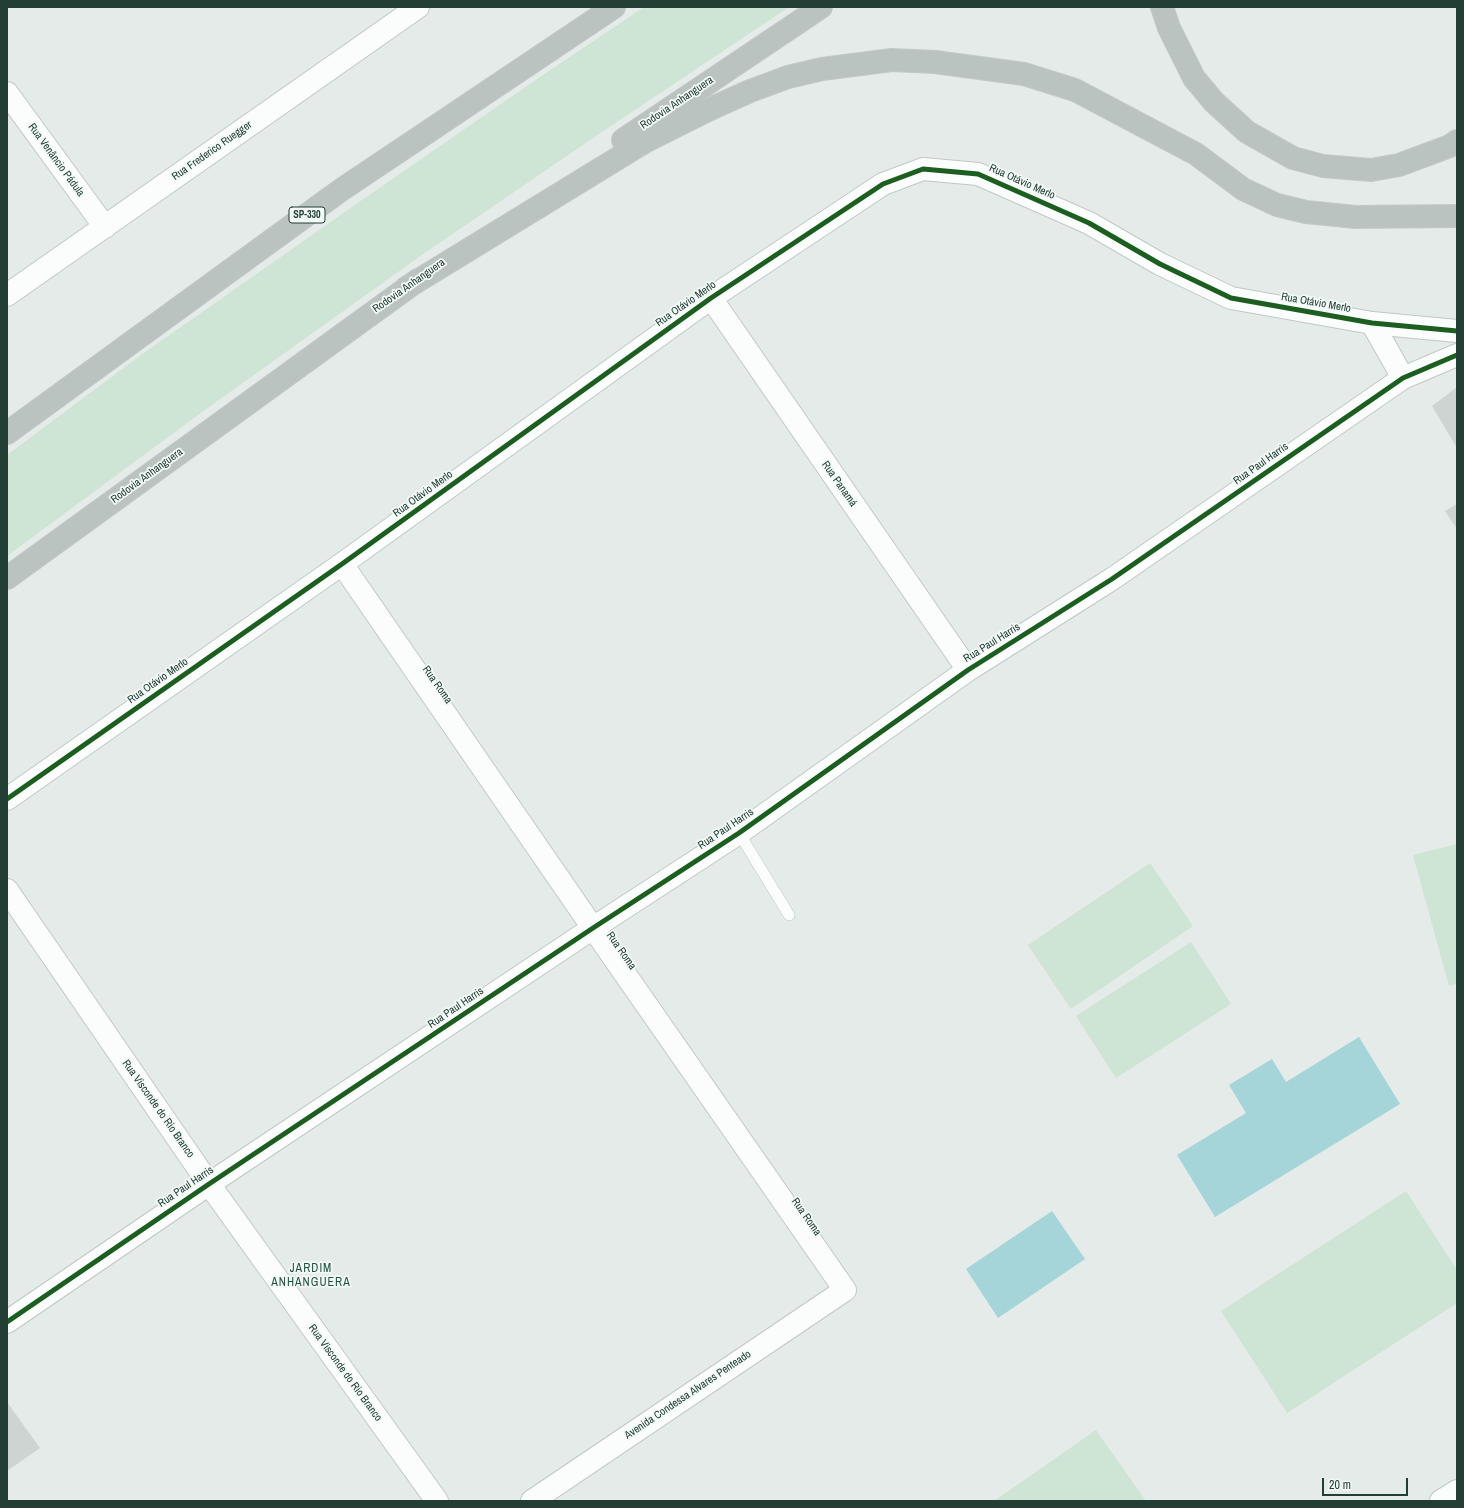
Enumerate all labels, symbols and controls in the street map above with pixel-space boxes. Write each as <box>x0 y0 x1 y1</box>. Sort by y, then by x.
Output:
street label: Rodovia Anhanguera <box>638 74 716 132</box>
street label: Rua Frederico Ruegger <box>169 118 255 184</box>
street label: Rua Venâncio Pádula <box>25 121 87 199</box>
street label: Rua Otávio Merlo <box>987 162 1057 202</box>
road number: SP-330 <box>289 207 325 223</box>
street label: Rodovia Anhanguera <box>370 256 448 316</box>
street label: Rua Otávio Merlo <box>653 278 719 330</box>
street label: Rua Otávio Merlo <box>1280 290 1352 316</box>
street label: Rua Paul Harris <box>1231 440 1291 488</box>
street label: Rodovia Anhanguera <box>109 446 185 506</box>
street label: Rua Panamá <box>818 459 860 509</box>
street label: Rua Otávio Merlo <box>391 468 455 520</box>
street label: Rua Paul Harris <box>961 620 1023 666</box>
street label: Rua Otávio Merlo <box>125 655 191 707</box>
street label: Rua Roma <box>419 664 455 706</box>
street label: Rua Paul Harris <box>696 806 756 852</box>
street label: Rua Roma <box>603 930 639 972</box>
street label: Rua Paul Harris <box>426 985 486 1031</box>
street label: Rua Visconde do Rio Branco <box>119 1057 197 1161</box>
street label: Rua Paul Harris <box>156 1164 216 1210</box>
street label: Rua Roma <box>788 1196 824 1238</box>
district label: JARDIM ANHANGUERA <box>271 1262 351 1290</box>
street label: Rua Visconde do Rio Branco <box>305 1322 385 1424</box>
street label: Avenida Condessa Alvares Penteado <box>622 1348 754 1442</box>
scale bar <box>1324 1470 1410 1496</box>
text: 20 m <box>1329 1477 1351 1493</box>

